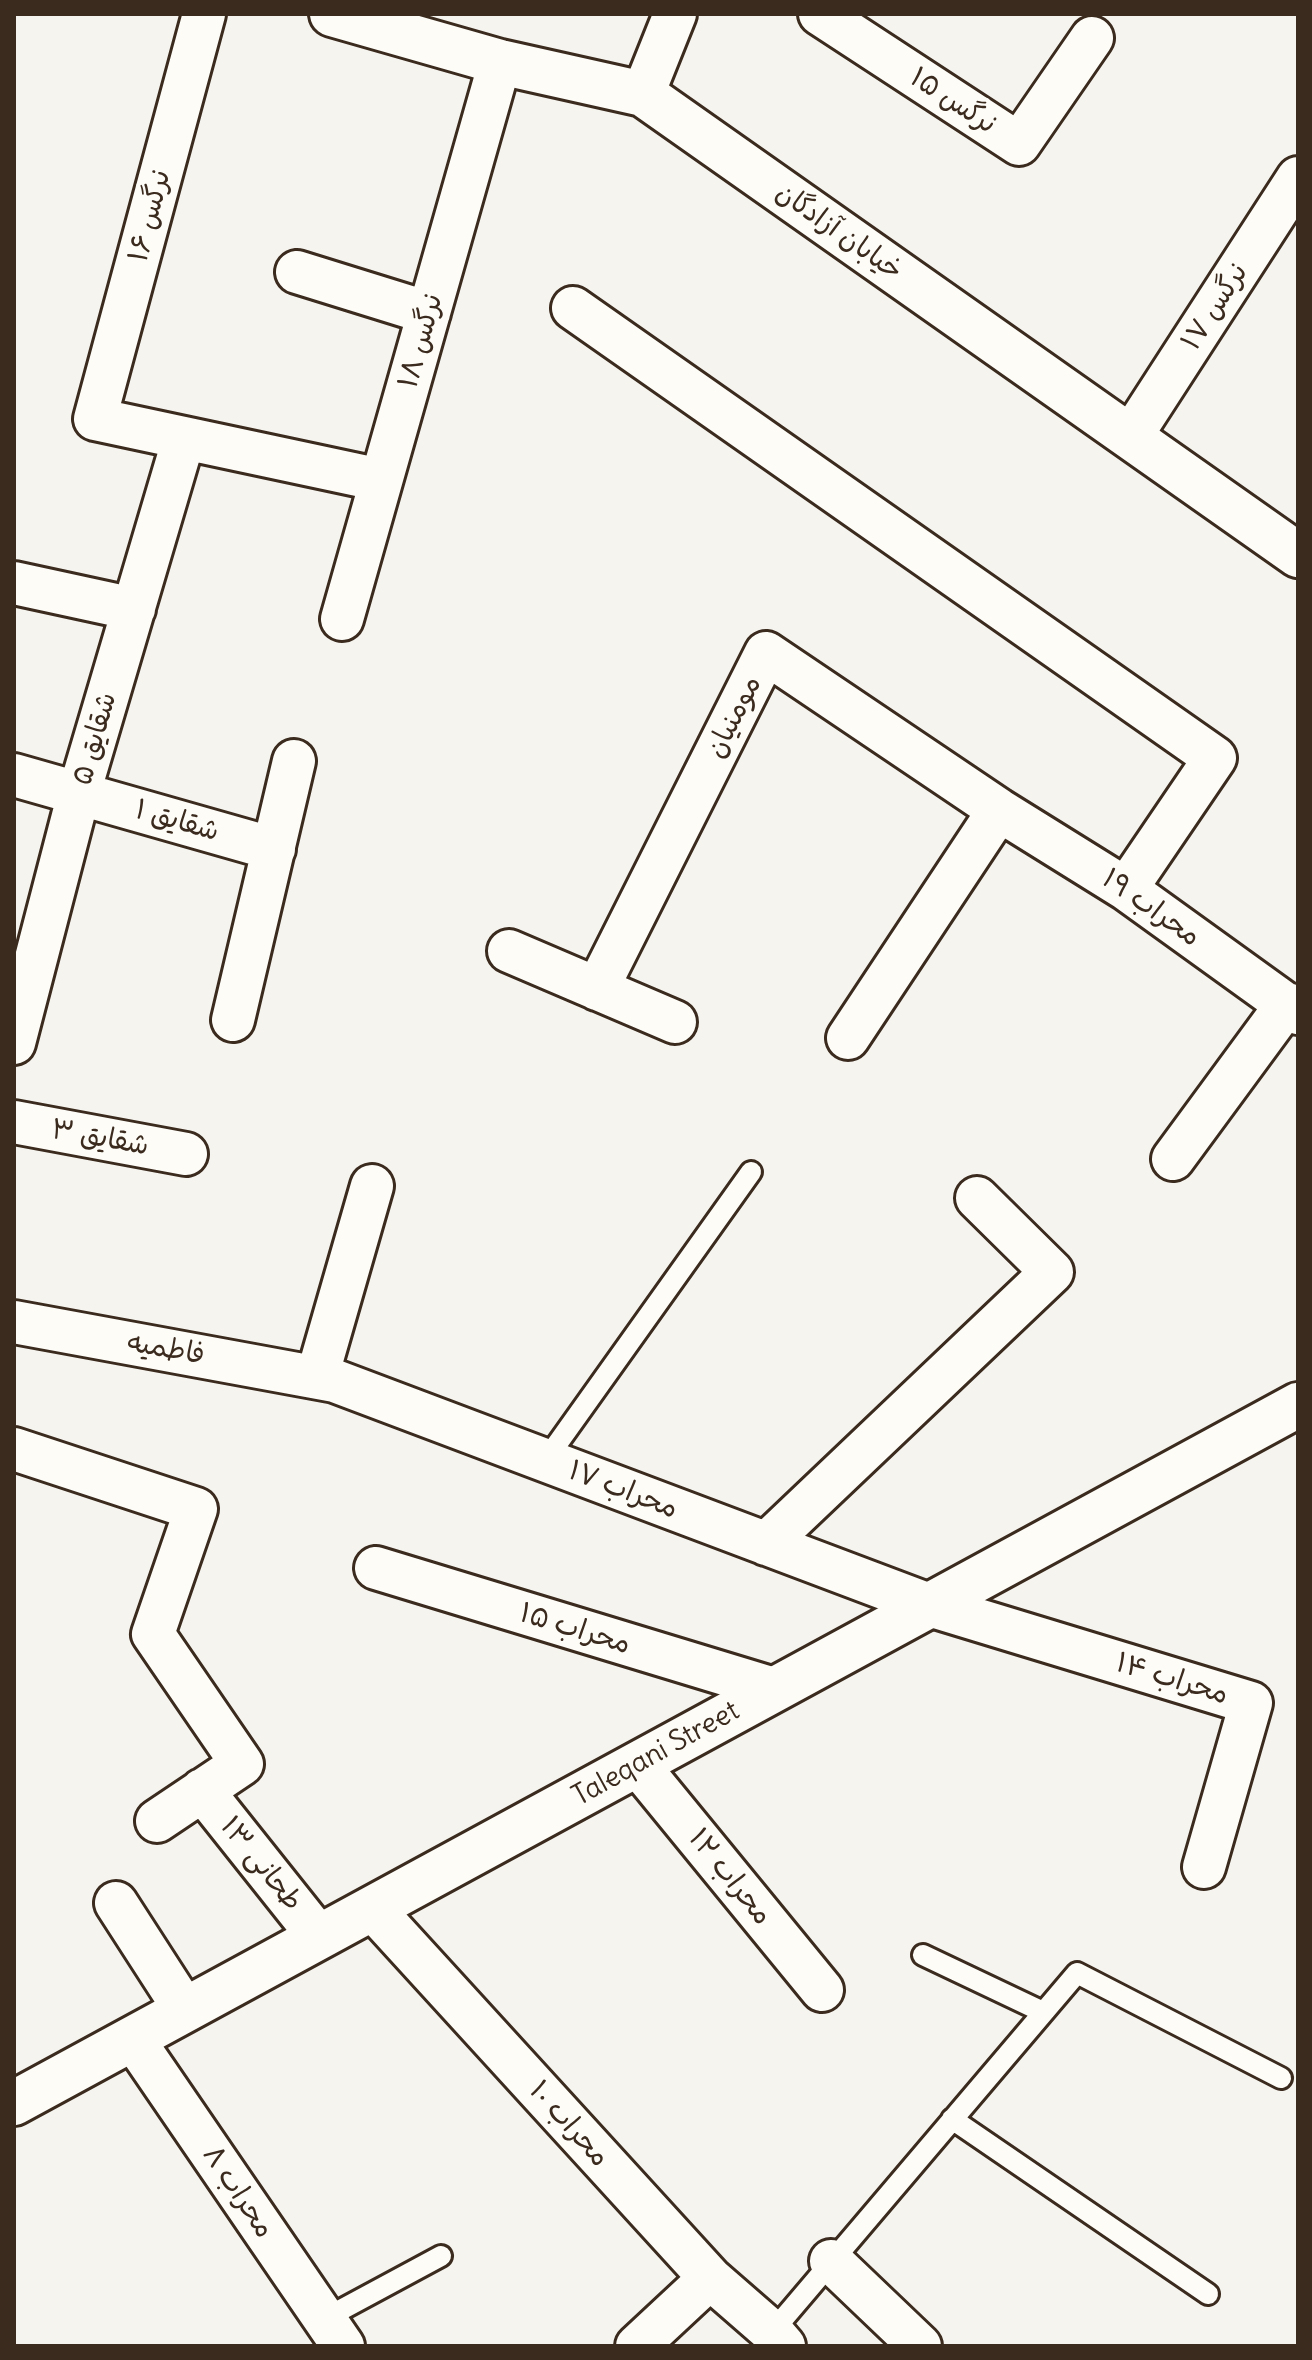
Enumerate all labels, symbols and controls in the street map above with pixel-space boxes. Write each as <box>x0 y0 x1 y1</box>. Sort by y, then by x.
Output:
street label: نرگس ۱۵ <box>903 61 1003 141</box>
street label: نرگس ۱۶ <box>122 166 178 266</box>
street label: خیابان آزادگان <box>769 176 909 288</box>
street label: نرگس ۱۷ <box>1175 257 1255 357</box>
street label: نرگس ۱۸ <box>392 290 450 392</box>
street label: مومنیان <box>699 670 769 764</box>
street label: شقایق ۵ <box>66 689 124 789</box>
street label: شقایق ۱ <box>131 793 223 849</box>
street label: محراب ۱۹ <box>1095 862 1207 954</box>
street label: شقایق ۳ <box>49 1113 151 1163</box>
street label: فاطمیه <box>125 1326 207 1372</box>
street label: محراب ۱۷ <box>563 1454 683 1526</box>
street label: محراب ۱۵ <box>515 1596 635 1662</box>
street label: محراب ۱۴ <box>1112 1646 1232 1712</box>
street label: Taleqani Street <box>567 1694 745 1814</box>
street label: طحانی ۱۳ <box>213 1810 309 1918</box>
street label: محراب ۱۲ <box>681 1822 779 1932</box>
street label: ۱۰ محراب <box>522 2074 616 2174</box>
street label: محراب ۸ <box>195 2139 281 2245</box>

